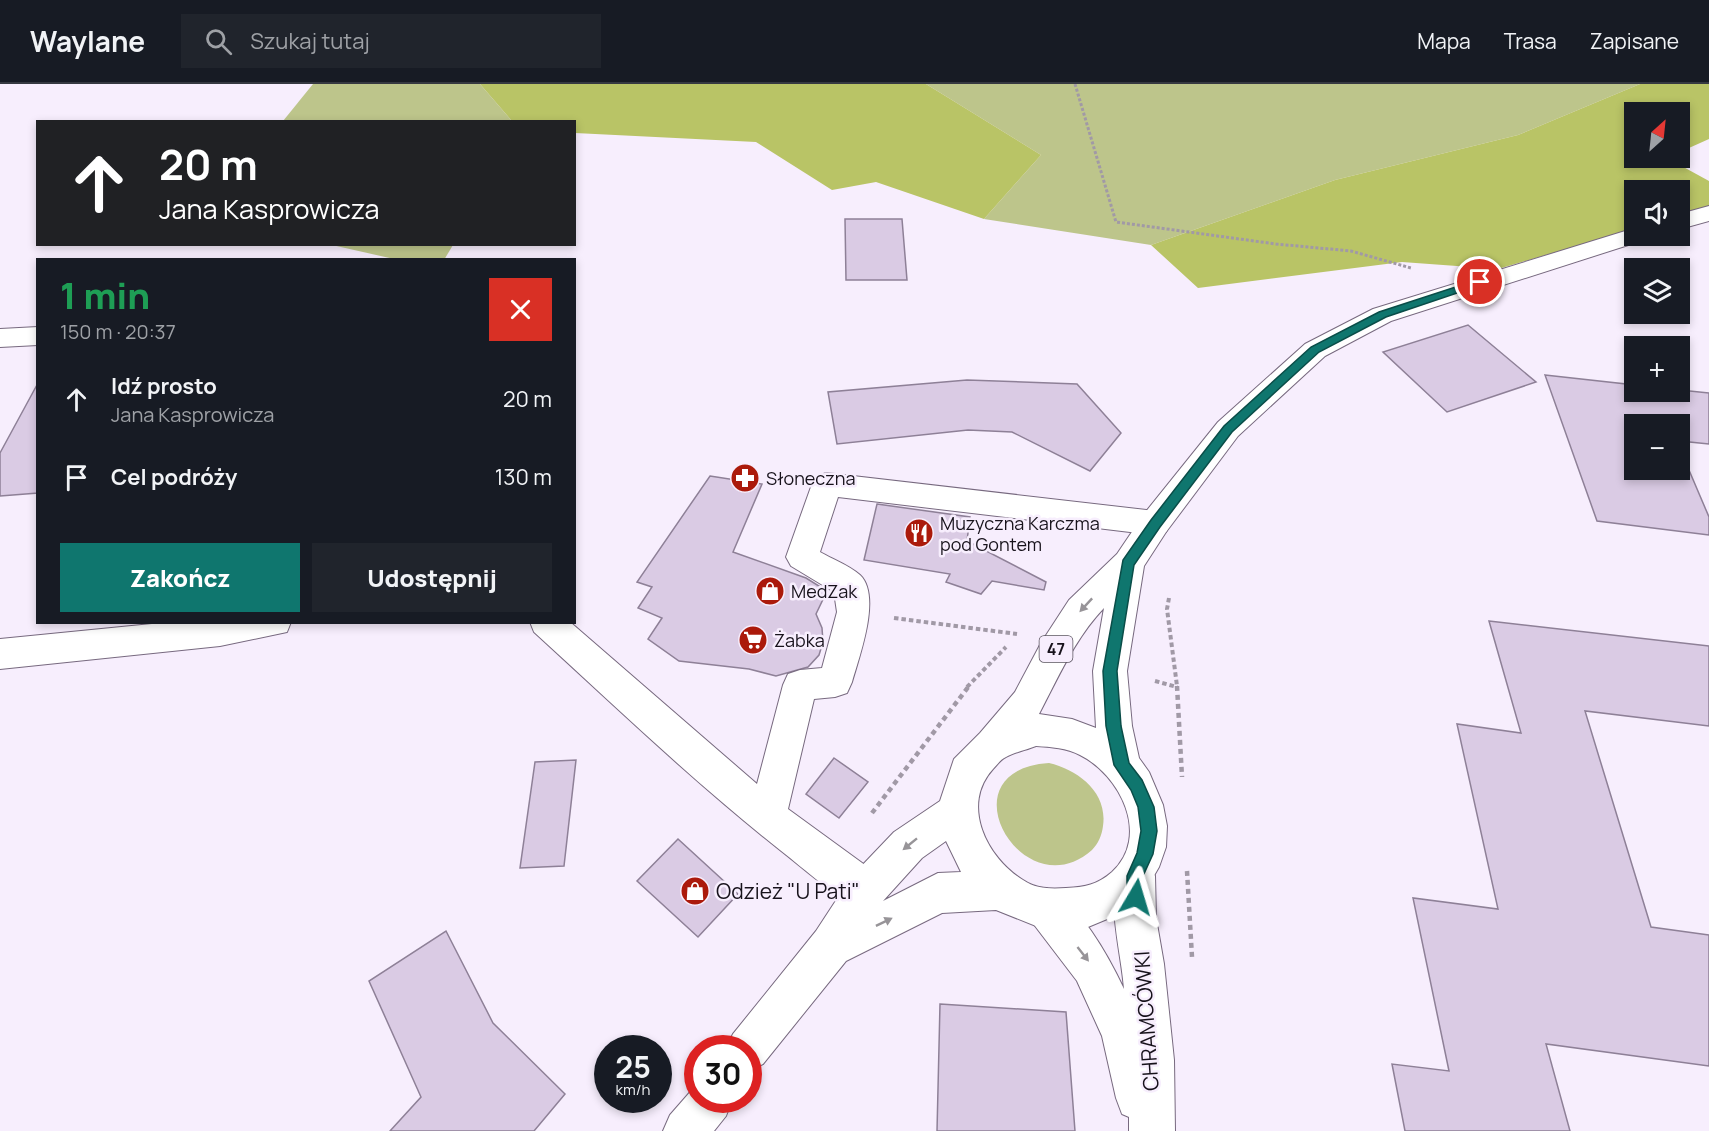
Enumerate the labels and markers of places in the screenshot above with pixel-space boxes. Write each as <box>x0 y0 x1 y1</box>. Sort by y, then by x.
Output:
pin <box>1454 256 1505 307</box>
pharmacy icon: Słoneczna <box>729 462 761 494</box>
place label: Słoneczna <box>766 466 856 490</box>
place label: Muzyczna Karczma pod Gontem <box>940 511 1100 556</box>
restaurant icon: Muzyczna Karczma pod Gontem <box>903 517 935 549</box>
shop icon: MedZak <box>754 575 786 607</box>
place label: MedZak <box>791 579 858 603</box>
supermarket icon: Żabka <box>737 624 769 656</box>
place label: Żabka <box>774 628 825 652</box>
shop icon: Odzież "U Pati" <box>679 875 711 907</box>
place label: Odzież "U Pati" <box>716 877 860 905</box>

